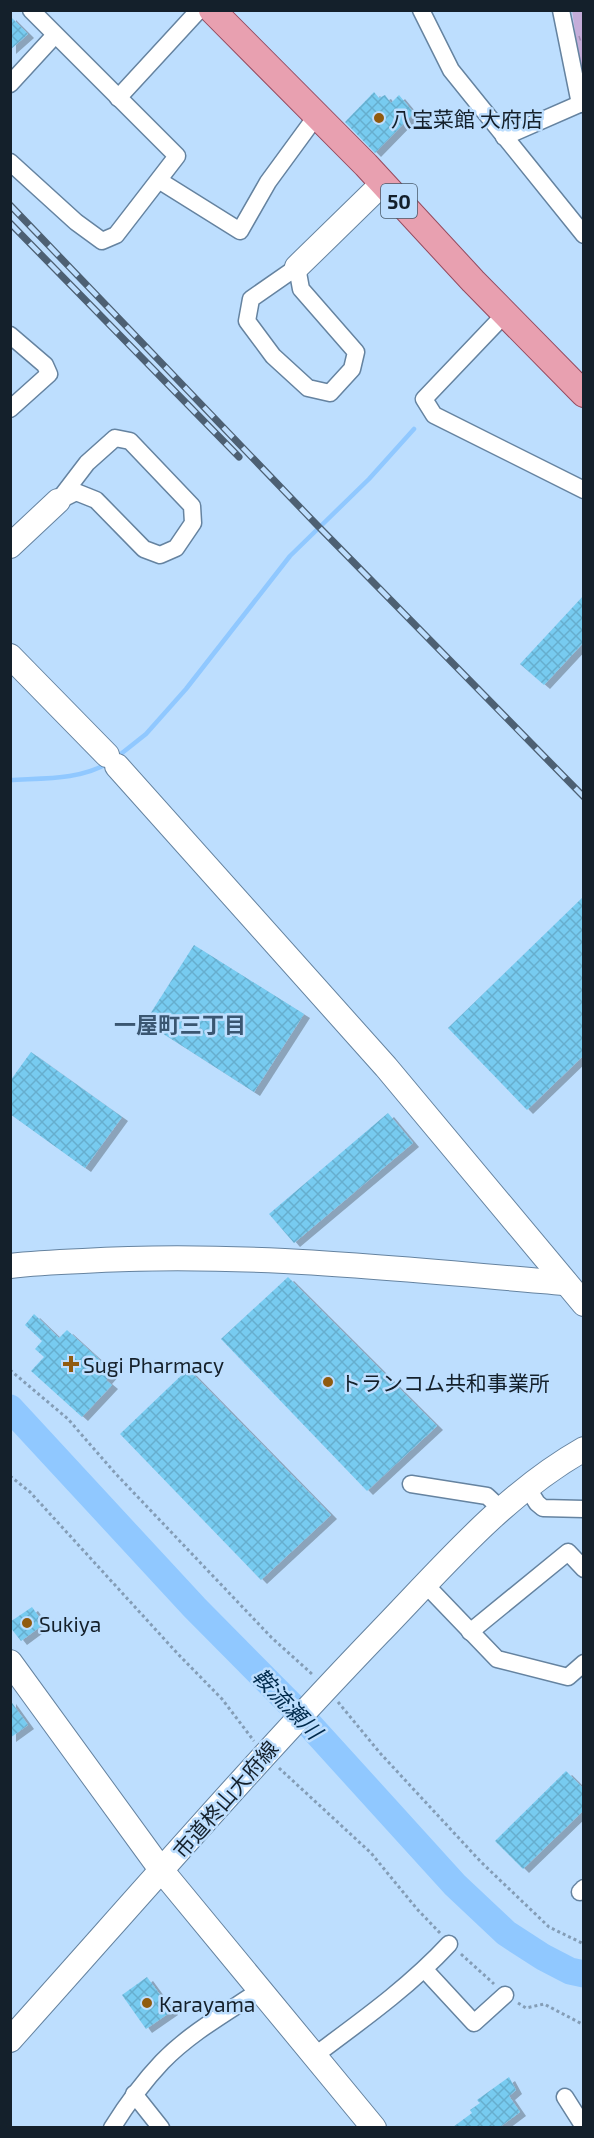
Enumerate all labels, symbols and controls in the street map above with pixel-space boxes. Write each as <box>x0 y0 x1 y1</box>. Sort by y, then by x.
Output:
place label: 八宝菜館 大府店 <box>391 106 543 131</box>
marker: 八宝菜館 大府店 <box>372 111 386 125</box>
road number: 50 <box>381 184 417 218</box>
district label: 一屋町三丁目 <box>114 1011 246 1037</box>
place label: Sugi Pharmacy <box>83 1352 224 1377</box>
marker: Sugi Pharmacy <box>64 1357 78 1371</box>
place label: トランコム共和事業所 <box>340 1370 550 1395</box>
marker: トランコム共和事業所 <box>321 1375 335 1389</box>
place label: Sukiya <box>39 1611 101 1636</box>
marker: Sukiya <box>20 1616 34 1630</box>
water label: 鞍流瀬川 <box>248 1662 329 1745</box>
street label: 市道柊山大府線 <box>167 1735 283 1863</box>
place label: Karayama <box>159 1991 255 2016</box>
marker: Karayama <box>140 1996 154 2010</box>

